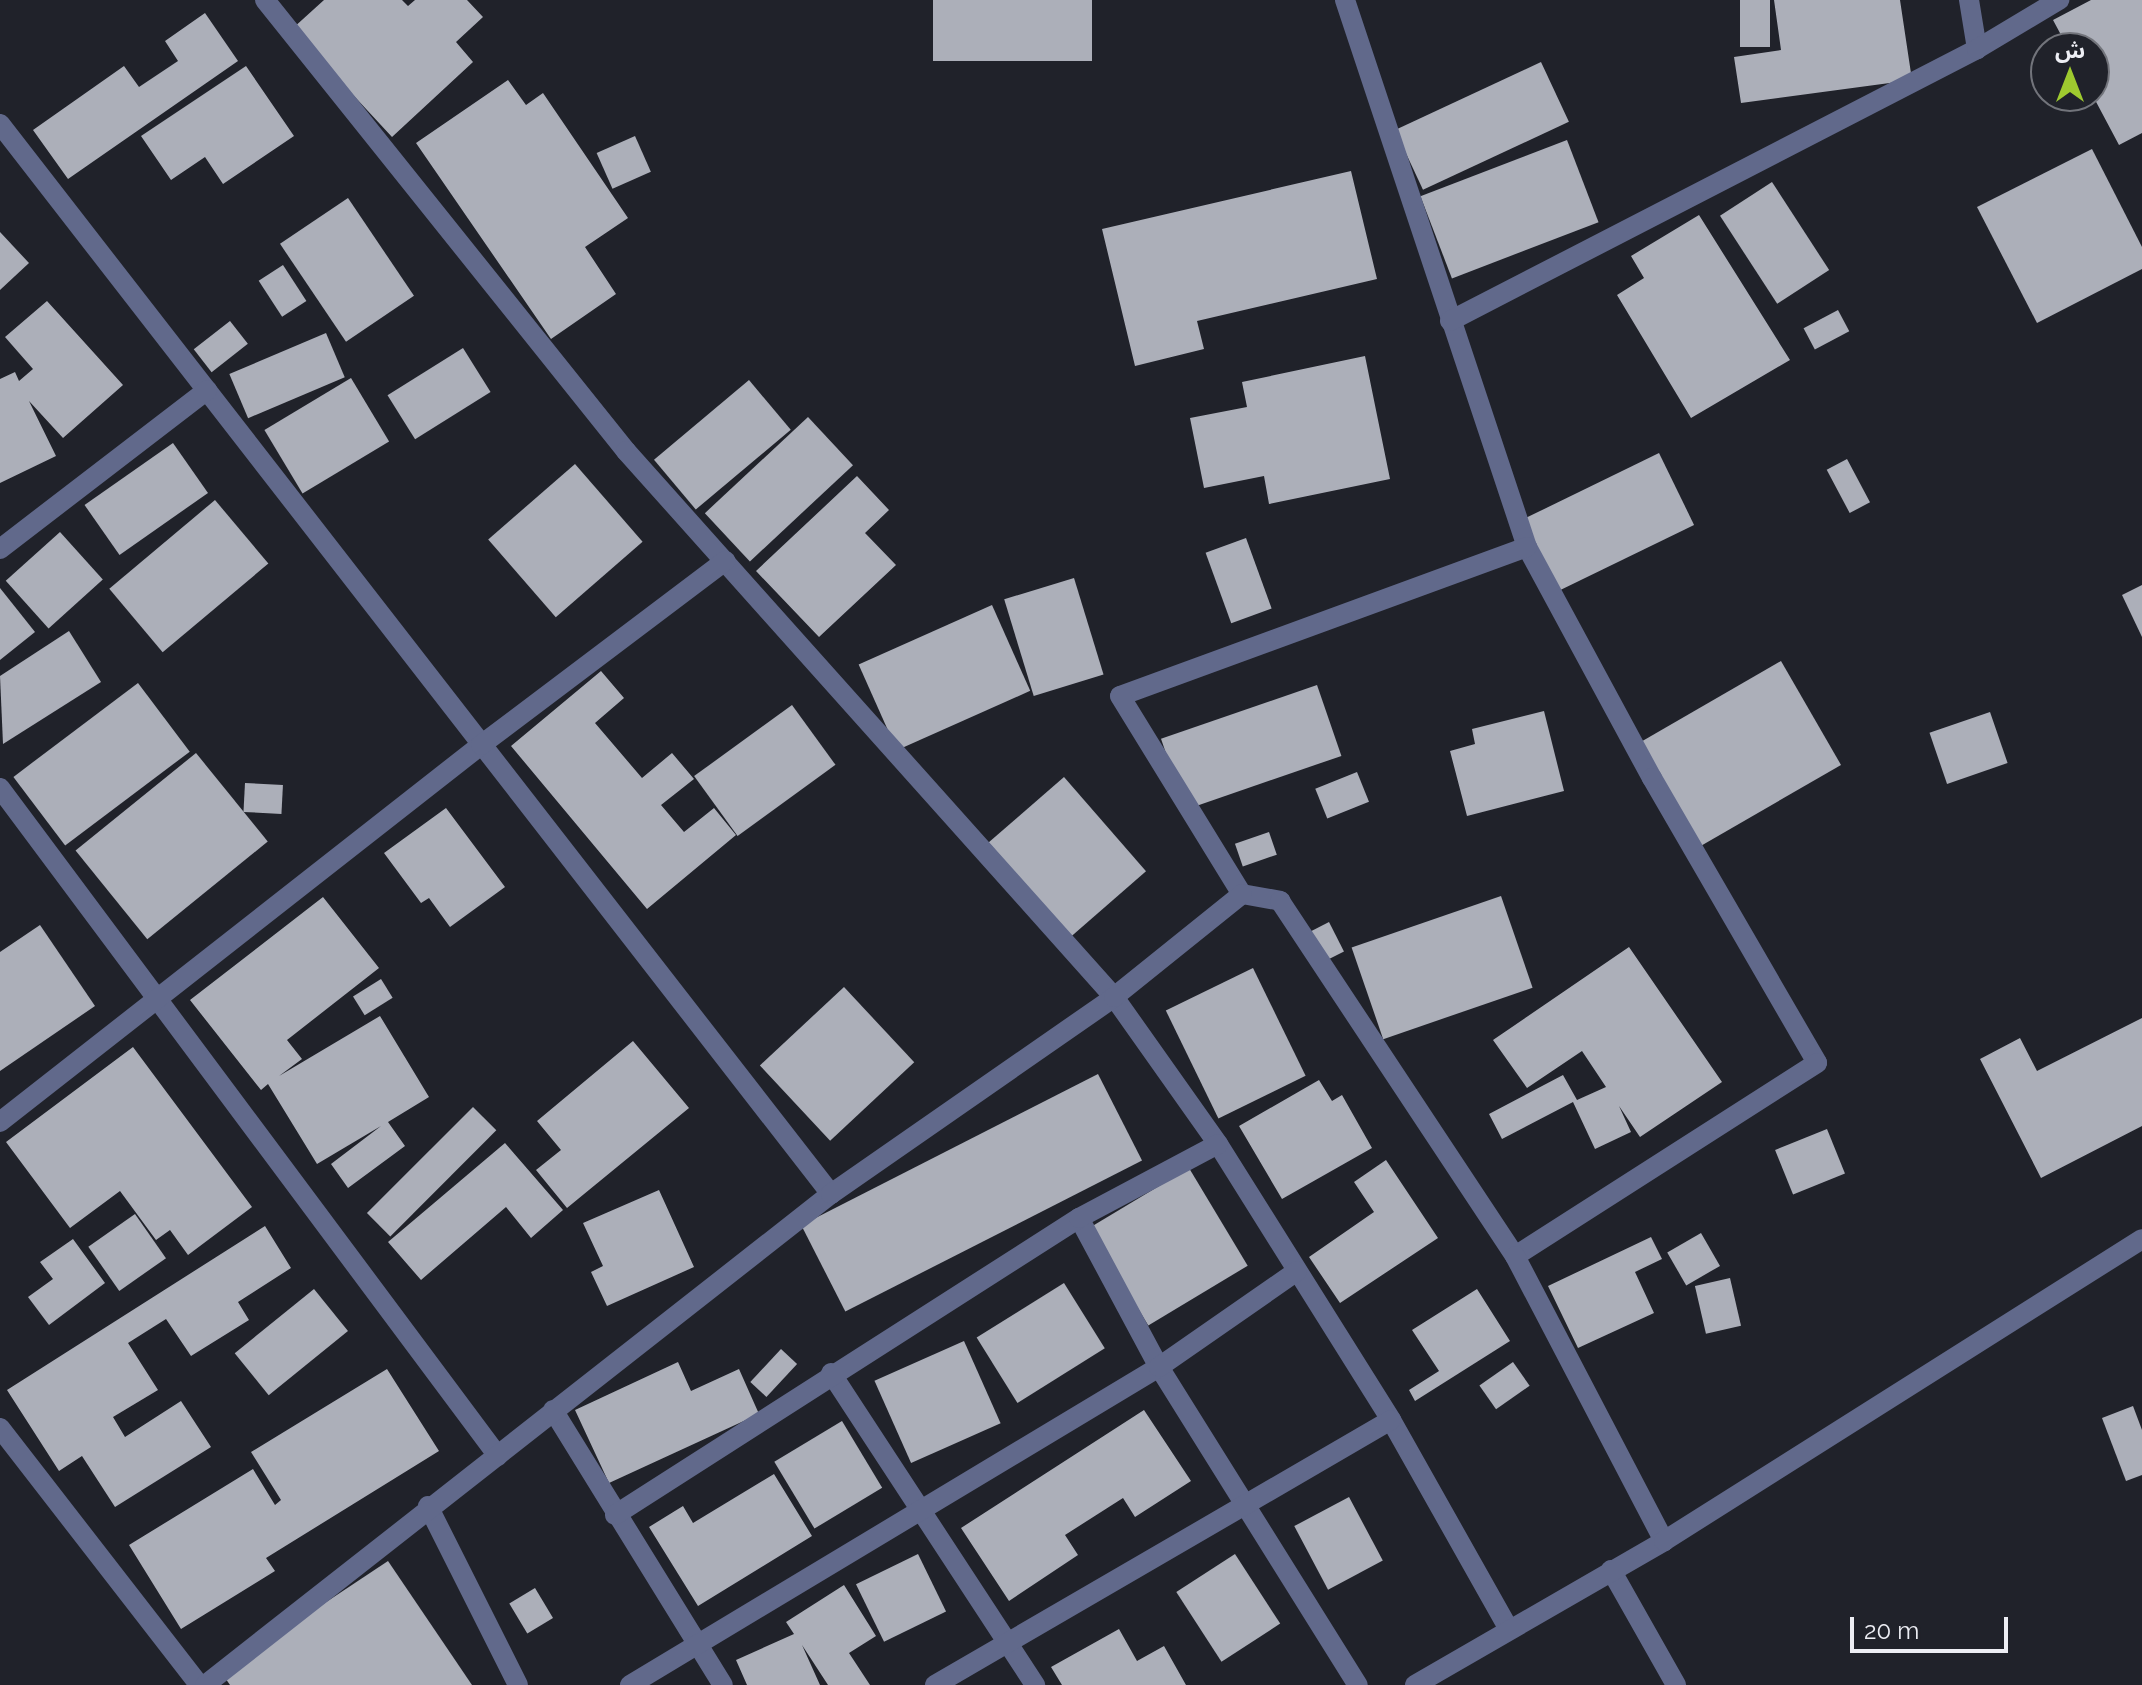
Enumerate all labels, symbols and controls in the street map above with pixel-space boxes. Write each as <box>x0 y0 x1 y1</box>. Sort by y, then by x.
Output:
north arrow <box>2030 32 2110 112</box>
text: ش <box>2055 37 2085 63</box>
scale bar <box>1854 1601 2012 1651</box>
text: 20 m <box>1864 1616 1919 1645</box>

